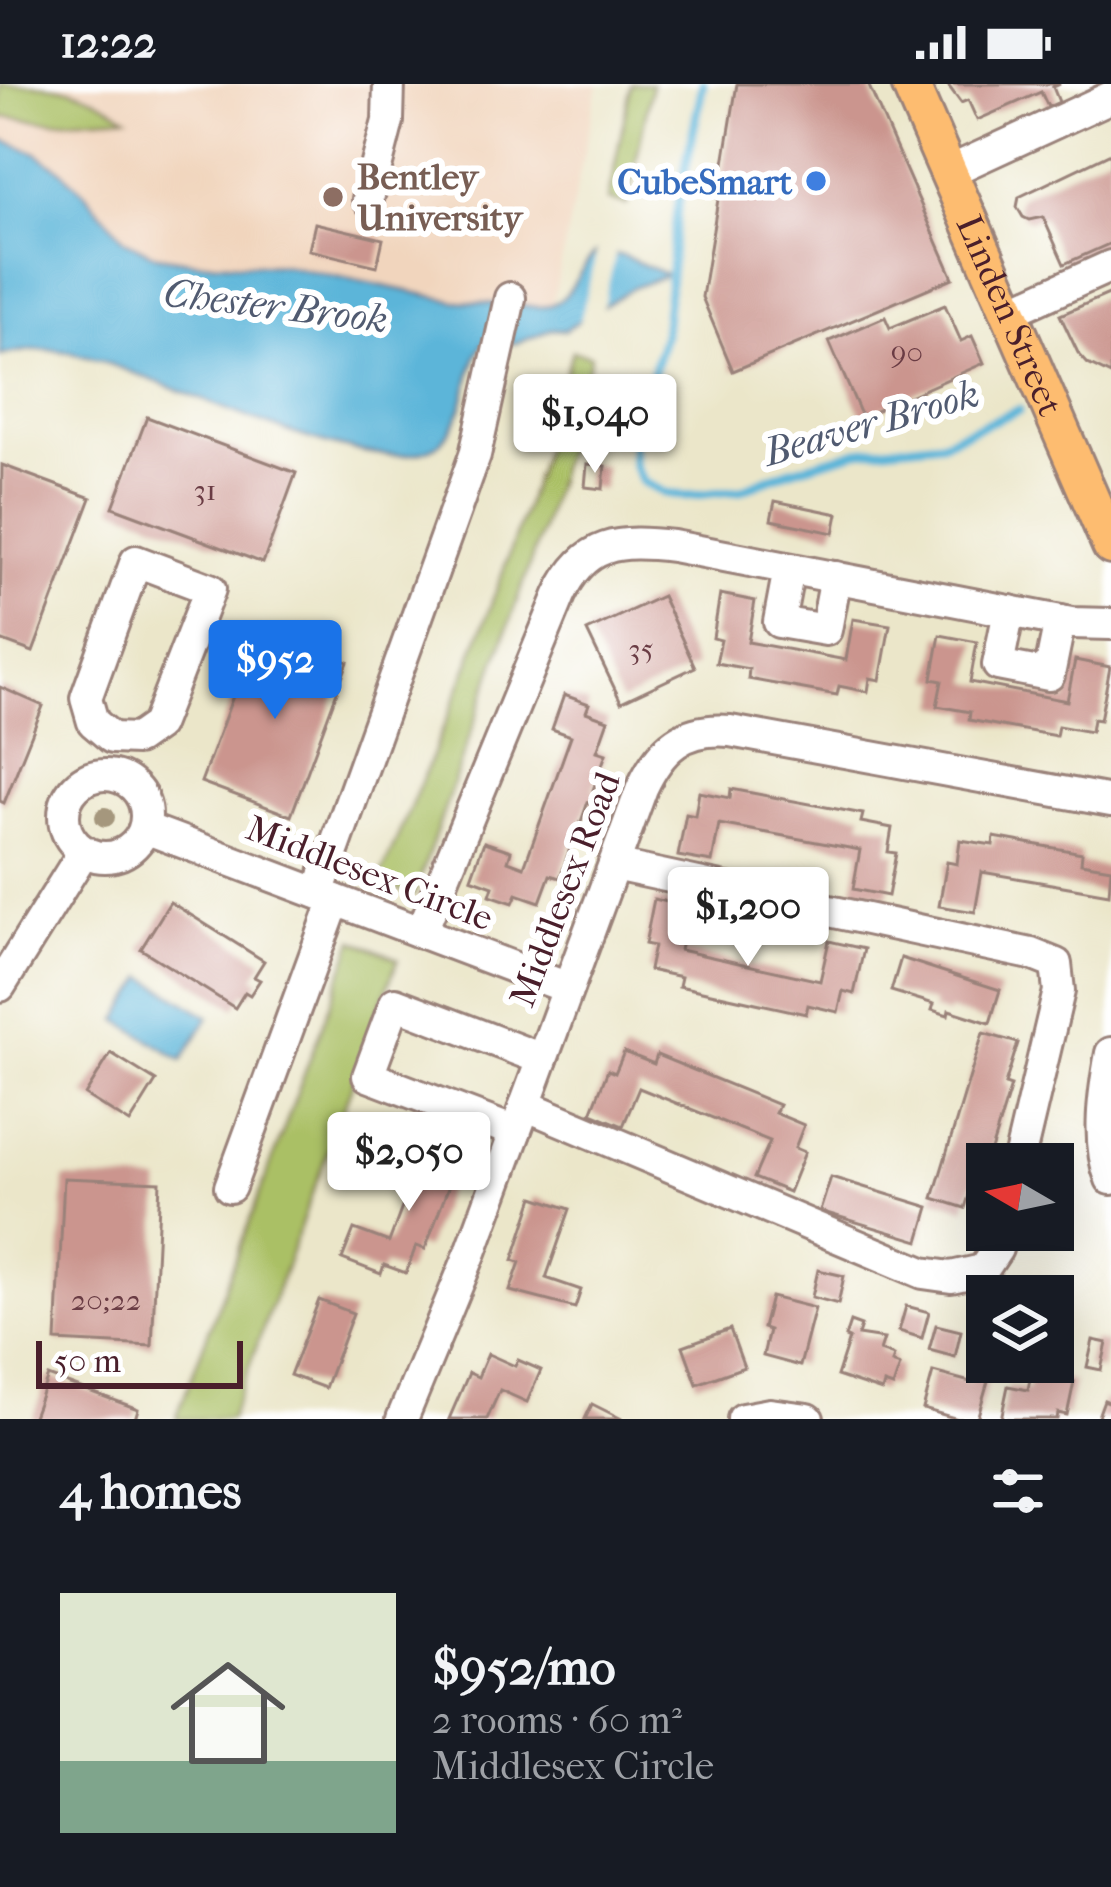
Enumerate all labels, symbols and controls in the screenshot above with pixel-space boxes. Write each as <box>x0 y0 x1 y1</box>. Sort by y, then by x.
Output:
text: 12:22 <box>60 16 156 69</box>
place label: Bentley University <box>357 156 524 239</box>
place label: CubeSmart <box>617 161 793 203</box>
marker: CubeSmart <box>803 168 829 194</box>
marker: Bentley University <box>320 184 346 210</box>
street label: Linden Street <box>948 209 1072 422</box>
water label: Chester Brook <box>161 269 390 343</box>
house number: 90 <box>891 335 923 370</box>
water label: Beaver Brook <box>757 370 984 476</box>
pin: $1,040 <box>497 374 693 476</box>
text: $1,040 <box>540 390 650 436</box>
house number: 31 <box>193 473 217 508</box>
pin: $952 <box>204 620 346 722</box>
house number: 35 <box>628 632 654 667</box>
text: $952 <box>236 636 314 682</box>
street label: Middlesex Road <box>501 766 629 1012</box>
street label: Middlesex Circle <box>241 807 499 939</box>
pin: $1,200 <box>650 867 846 969</box>
text: $1,200 <box>695 883 801 929</box>
pin: $2,050 <box>311 1112 507 1214</box>
text: $2,050 <box>354 1128 464 1174</box>
north arrow <box>966 1143 1074 1251</box>
map controls <box>966 1143 1074 1383</box>
button: layers <box>966 1275 1074 1383</box>
house number: 20;22 <box>71 1283 141 1318</box>
scale bar <box>36 1335 243 1388</box>
text: 50 m <box>54 1342 121 1381</box>
icon: filters <box>985 1458 1051 1524</box>
text: 4 homes <box>60 1461 241 1521</box>
text: $952/mo <box>432 1637 616 1697</box>
icon: home <box>156 1641 300 1785</box>
text: 2 rooms · 60 m² <box>432 1697 682 1743</box>
text: Middlesex Circle <box>432 1743 714 1789</box>

